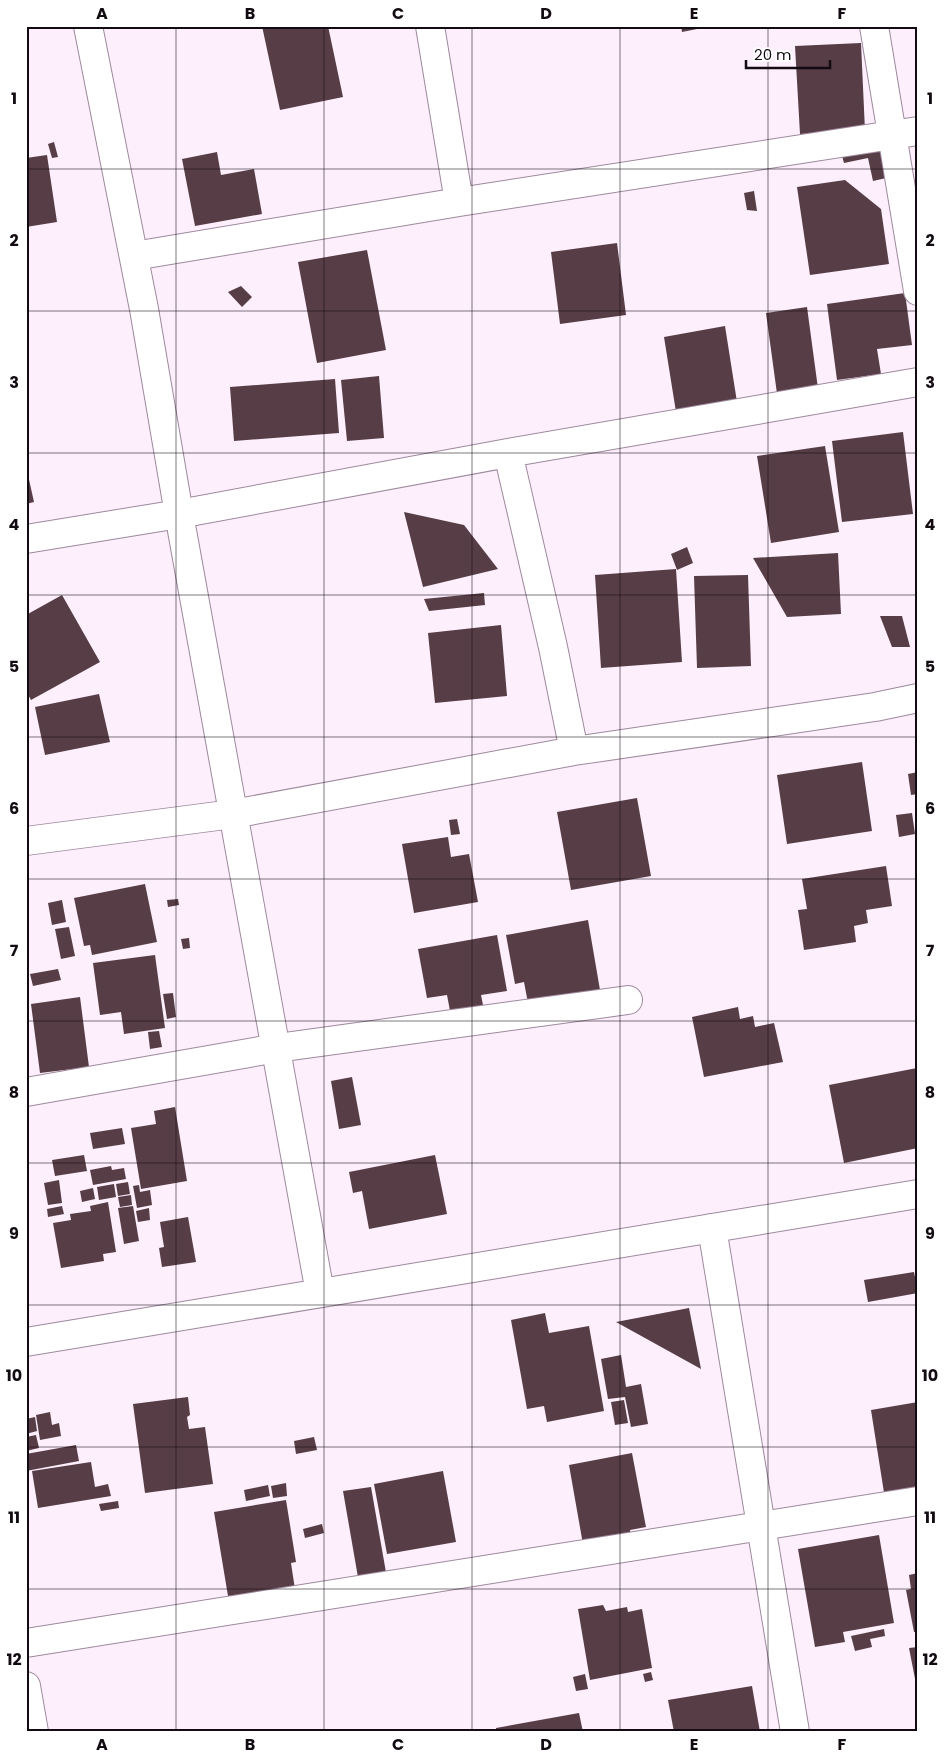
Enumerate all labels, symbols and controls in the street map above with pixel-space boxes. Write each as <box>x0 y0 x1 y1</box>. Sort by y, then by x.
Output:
text: A <box>96 2 108 25</box>
text: B <box>245 2 255 25</box>
text: C <box>392 2 404 25</box>
text: D <box>540 2 552 25</box>
text: E <box>690 2 698 25</box>
text: F <box>838 2 847 25</box>
scale bar <box>746 38 830 70</box>
text: 20 m <box>754 44 792 65</box>
text: 1 <box>11 87 17 110</box>
text: 1 <box>927 87 933 110</box>
text: 2 <box>9 229 19 252</box>
text: 2 <box>925 229 935 252</box>
text: 3 <box>9 371 19 394</box>
text: 3 <box>925 371 935 394</box>
text: 4 <box>9 513 20 536</box>
text: 4 <box>925 513 936 536</box>
text: 5 <box>9 655 19 678</box>
text: 5 <box>925 655 935 678</box>
text: 6 <box>9 797 19 820</box>
text: 6 <box>925 797 935 820</box>
text: 7 <box>10 939 19 962</box>
text: 7 <box>926 939 935 962</box>
text: 8 <box>9 1081 19 1104</box>
text: 8 <box>925 1081 935 1104</box>
text: 9 <box>9 1222 19 1245</box>
text: 9 <box>925 1222 935 1245</box>
text: 10 <box>6 1364 22 1387</box>
text: 10 <box>922 1364 938 1387</box>
text: 11 <box>8 1506 20 1529</box>
text: 11 <box>924 1506 936 1529</box>
text: 12 <box>6 1648 22 1671</box>
text: 12 <box>922 1648 938 1671</box>
text: A <box>96 1733 108 1756</box>
text: B <box>245 1733 255 1756</box>
text: C <box>392 1733 404 1756</box>
text: D <box>540 1733 552 1756</box>
text: E <box>690 1733 698 1756</box>
text: F <box>838 1733 847 1756</box>

